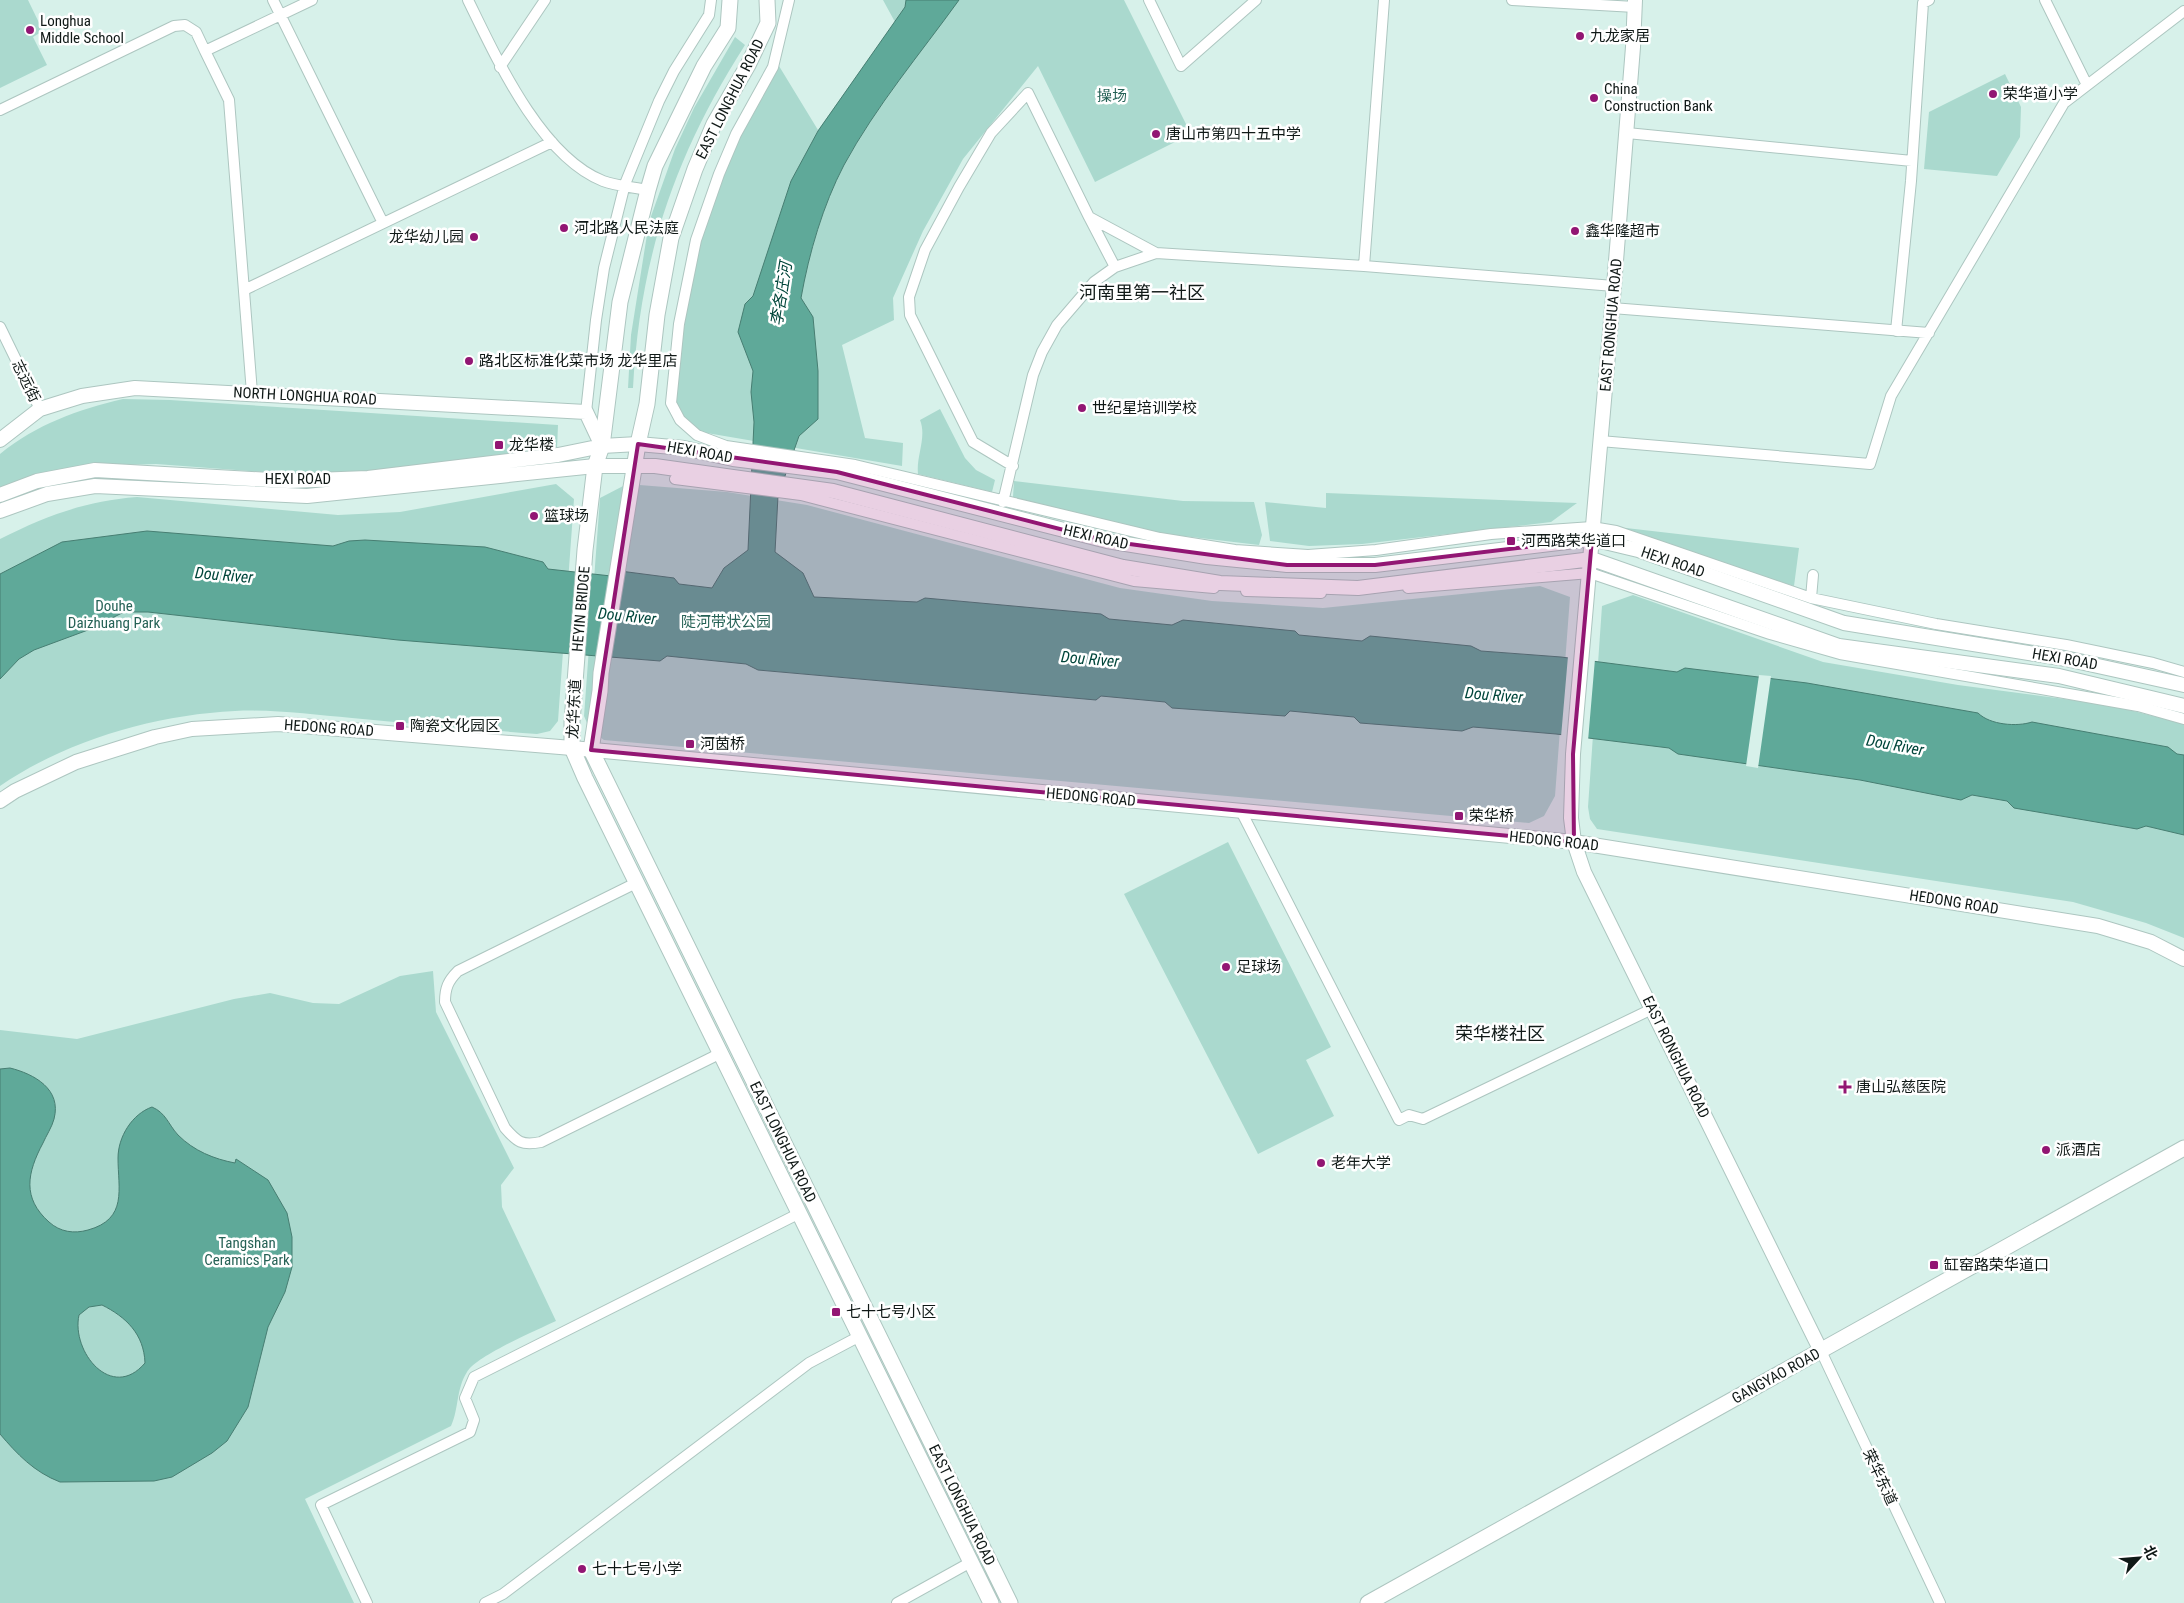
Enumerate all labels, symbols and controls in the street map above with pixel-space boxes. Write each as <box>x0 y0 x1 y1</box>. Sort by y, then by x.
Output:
place label: Longhua Middle School <box>40 12 124 47</box>
marker: Longhua Middle School <box>24 24 36 36</box>
place label: 九龙家居 <box>1590 27 1650 45</box>
marker: 九龙家居 <box>1574 30 1586 42</box>
street label: EAST LONGHUA ROAD <box>692 36 768 162</box>
place label: China Construction Bank <box>1604 80 1713 115</box>
place label: 荣华道小学 <box>2003 85 2078 103</box>
park label: 操场 <box>1097 87 1127 105</box>
marker: 荣华道小学 <box>1987 88 1999 100</box>
marker: China Construction Bank <box>1588 92 1600 104</box>
place label: 唐山市第四十五中学 <box>1166 125 1301 143</box>
marker: 唐山市第四十五中学 <box>1150 128 1162 140</box>
place label: 河北路人民法庭 <box>574 219 679 237</box>
marker: 河北路人民法庭 <box>558 222 570 234</box>
place label: 鑫华隆超市 <box>1585 222 1660 240</box>
marker: 鑫华隆超市 <box>1569 225 1581 237</box>
place label: 龙华幼儿园 <box>389 228 464 246</box>
marker: 龙华幼儿园 <box>468 231 480 243</box>
water label: 李各庄河 <box>767 258 796 327</box>
street label: EAST RONGHUA ROAD <box>1596 258 1626 392</box>
district label: 河南里第一社区 <box>1079 282 1205 303</box>
place label: 路北区标准化菜市场 龙华里店 <box>479 352 677 370</box>
marker: 路北区标准化菜市场 龙华里店 <box>463 355 475 367</box>
street label: 志远街 <box>8 357 44 405</box>
street label: NORTH LONGHUA ROAD <box>233 383 377 409</box>
place label: 世纪星培训学校 <box>1092 399 1197 417</box>
marker: 世纪星培训学校 <box>1076 402 1088 414</box>
place label: 龙华楼 <box>509 436 554 454</box>
street label: HEXI ROAD <box>666 437 734 467</box>
marker: 龙华楼 <box>493 439 505 451</box>
street label: HEXI ROAD <box>265 470 331 488</box>
place label: 篮球场 <box>544 507 589 525</box>
marker: 篮球场 <box>528 510 540 522</box>
street label: HEXI ROAD <box>1062 521 1130 553</box>
place label: 河西路荣华道口 <box>1521 532 1626 550</box>
marker: 河西路荣华道口 <box>1505 535 1517 547</box>
street label: HEXI ROAD <box>1639 543 1707 581</box>
water label: Dou River <box>194 563 255 587</box>
street label: HEYIN BRIDGE <box>568 565 594 653</box>
park label: Douhe Daizhuang Park <box>68 597 160 632</box>
water label: Dou River <box>597 604 658 629</box>
park label: 陡河带状公园 <box>681 613 771 631</box>
street label: HEXI ROAD <box>2031 644 2099 674</box>
water label: Dou River <box>1060 647 1121 671</box>
street label: 龙华东道 <box>563 679 585 739</box>
water label: Dou River <box>1464 683 1525 707</box>
street label: HEDONG ROAD <box>283 716 375 740</box>
place label: 陶瓷文化园区 <box>410 717 500 735</box>
marker: 陶瓷文化园区 <box>394 720 406 732</box>
water label: Dou River <box>1865 731 1927 760</box>
place label: 河茵桥 <box>700 735 745 753</box>
marker: 河茵桥 <box>684 738 696 750</box>
street label: HEDONG ROAD <box>1045 784 1137 810</box>
place label: 荣华桥 <box>1469 807 1514 825</box>
marker: 荣华桥 <box>1453 810 1465 822</box>
street label: HEDONG ROAD <box>1508 827 1600 855</box>
street label: HEDONG ROAD <box>1908 886 2000 918</box>
place label: 足球场 <box>1236 958 1281 976</box>
marker: 足球场 <box>1220 961 1232 973</box>
street label: EAST RONGHUA ROAD <box>1639 993 1713 1121</box>
district label: 荣华楼社区 <box>1455 1023 1545 1044</box>
place label: 唐山弘慈医院 <box>1856 1078 1946 1096</box>
street label: EAST LONGHUA ROAD <box>746 1079 820 1205</box>
marker: 唐山弘慈医院 <box>1838 1080 1852 1094</box>
place label: 派酒店 <box>2056 1141 2101 1159</box>
marker: 派酒店 <box>2040 1144 2052 1156</box>
place label: 老年大学 <box>1331 1154 1391 1172</box>
marker: 老年大学 <box>1315 1157 1327 1169</box>
park label: Tangshan Ceramics Park <box>204 1234 290 1269</box>
place label: 缸窑路荣华道口 <box>1944 1256 2049 1274</box>
marker: 缸窑路荣华道口 <box>1928 1259 1940 1271</box>
place label: 七十七号小区 <box>846 1303 936 1321</box>
marker: 七十七号小区 <box>830 1306 842 1318</box>
street label: GANGYAO ROAD <box>1729 1344 1823 1408</box>
street label: EAST LONGHUA ROAD <box>925 1442 999 1568</box>
street label: 荣华东道 <box>1859 1446 1901 1508</box>
north arrow <box>2114 1533 2164 1583</box>
text: 北 <box>2140 1543 2161 1562</box>
place label: 七十七号小学 <box>592 1560 682 1578</box>
marker: 七十七号小学 <box>576 1563 588 1575</box>

